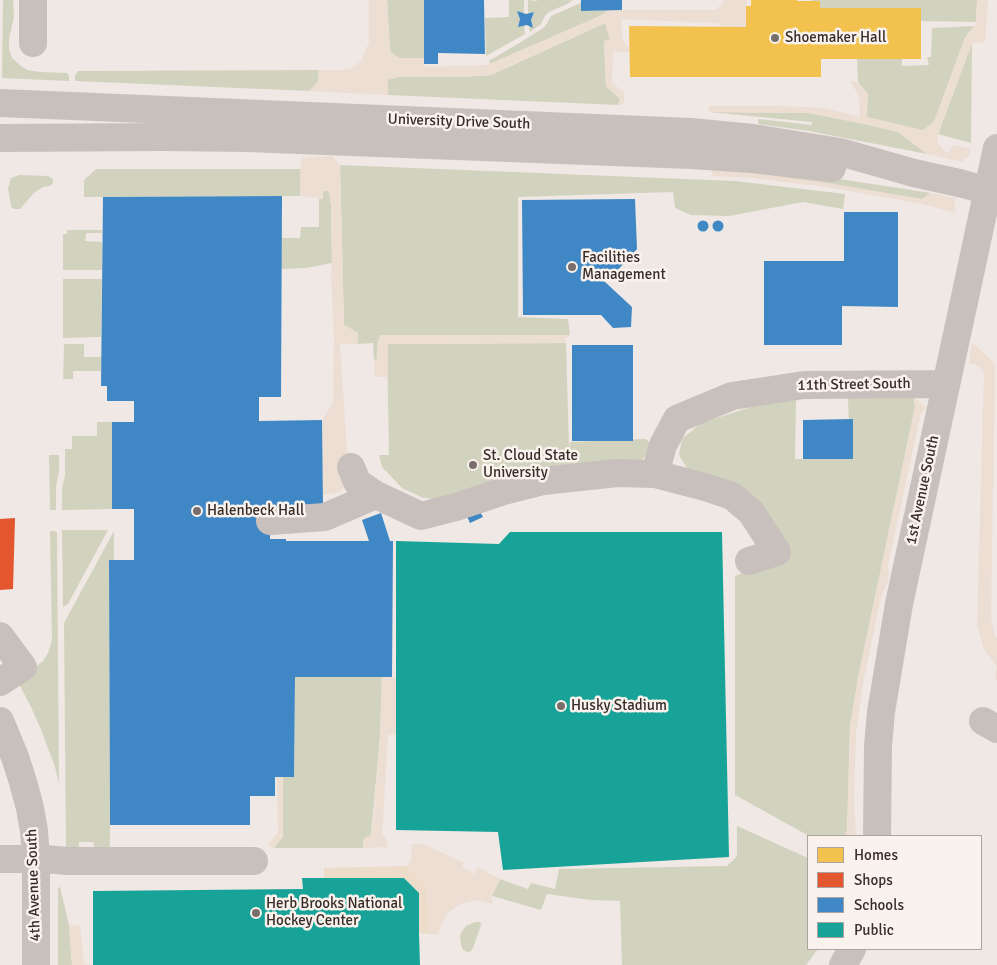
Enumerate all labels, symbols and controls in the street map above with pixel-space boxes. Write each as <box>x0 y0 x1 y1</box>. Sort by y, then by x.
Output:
place label: Shoemaker Hall <box>785 29 886 47</box>
marker: Shoemaker Hall <box>769 32 781 44</box>
street label: University Drive South <box>387 111 531 133</box>
place label: Facilities Management <box>582 249 666 284</box>
marker: Facilities Management <box>566 261 578 273</box>
street label: 11th Street South <box>797 375 911 395</box>
street label: 1st Avenue South <box>903 434 943 546</box>
place label: St. Cloud State University <box>483 447 578 482</box>
marker: St. Cloud State University <box>467 459 479 471</box>
place label: Halenbeck Hall <box>207 502 304 520</box>
marker: Halenbeck Hall <box>191 505 203 517</box>
place label: Husky Stadium <box>571 697 667 715</box>
marker: Husky Stadium <box>555 700 567 712</box>
street label: 4th Avenue South <box>23 828 45 942</box>
legend <box>807 835 982 950</box>
text: Homes <box>854 846 898 864</box>
text: Shops <box>854 871 893 889</box>
place label: Herb Brooks National Hockey Center <box>266 895 402 930</box>
text: Schools <box>854 896 904 914</box>
marker: Herb Brooks National Hockey Center <box>250 907 262 919</box>
text: Public <box>854 921 894 939</box>

